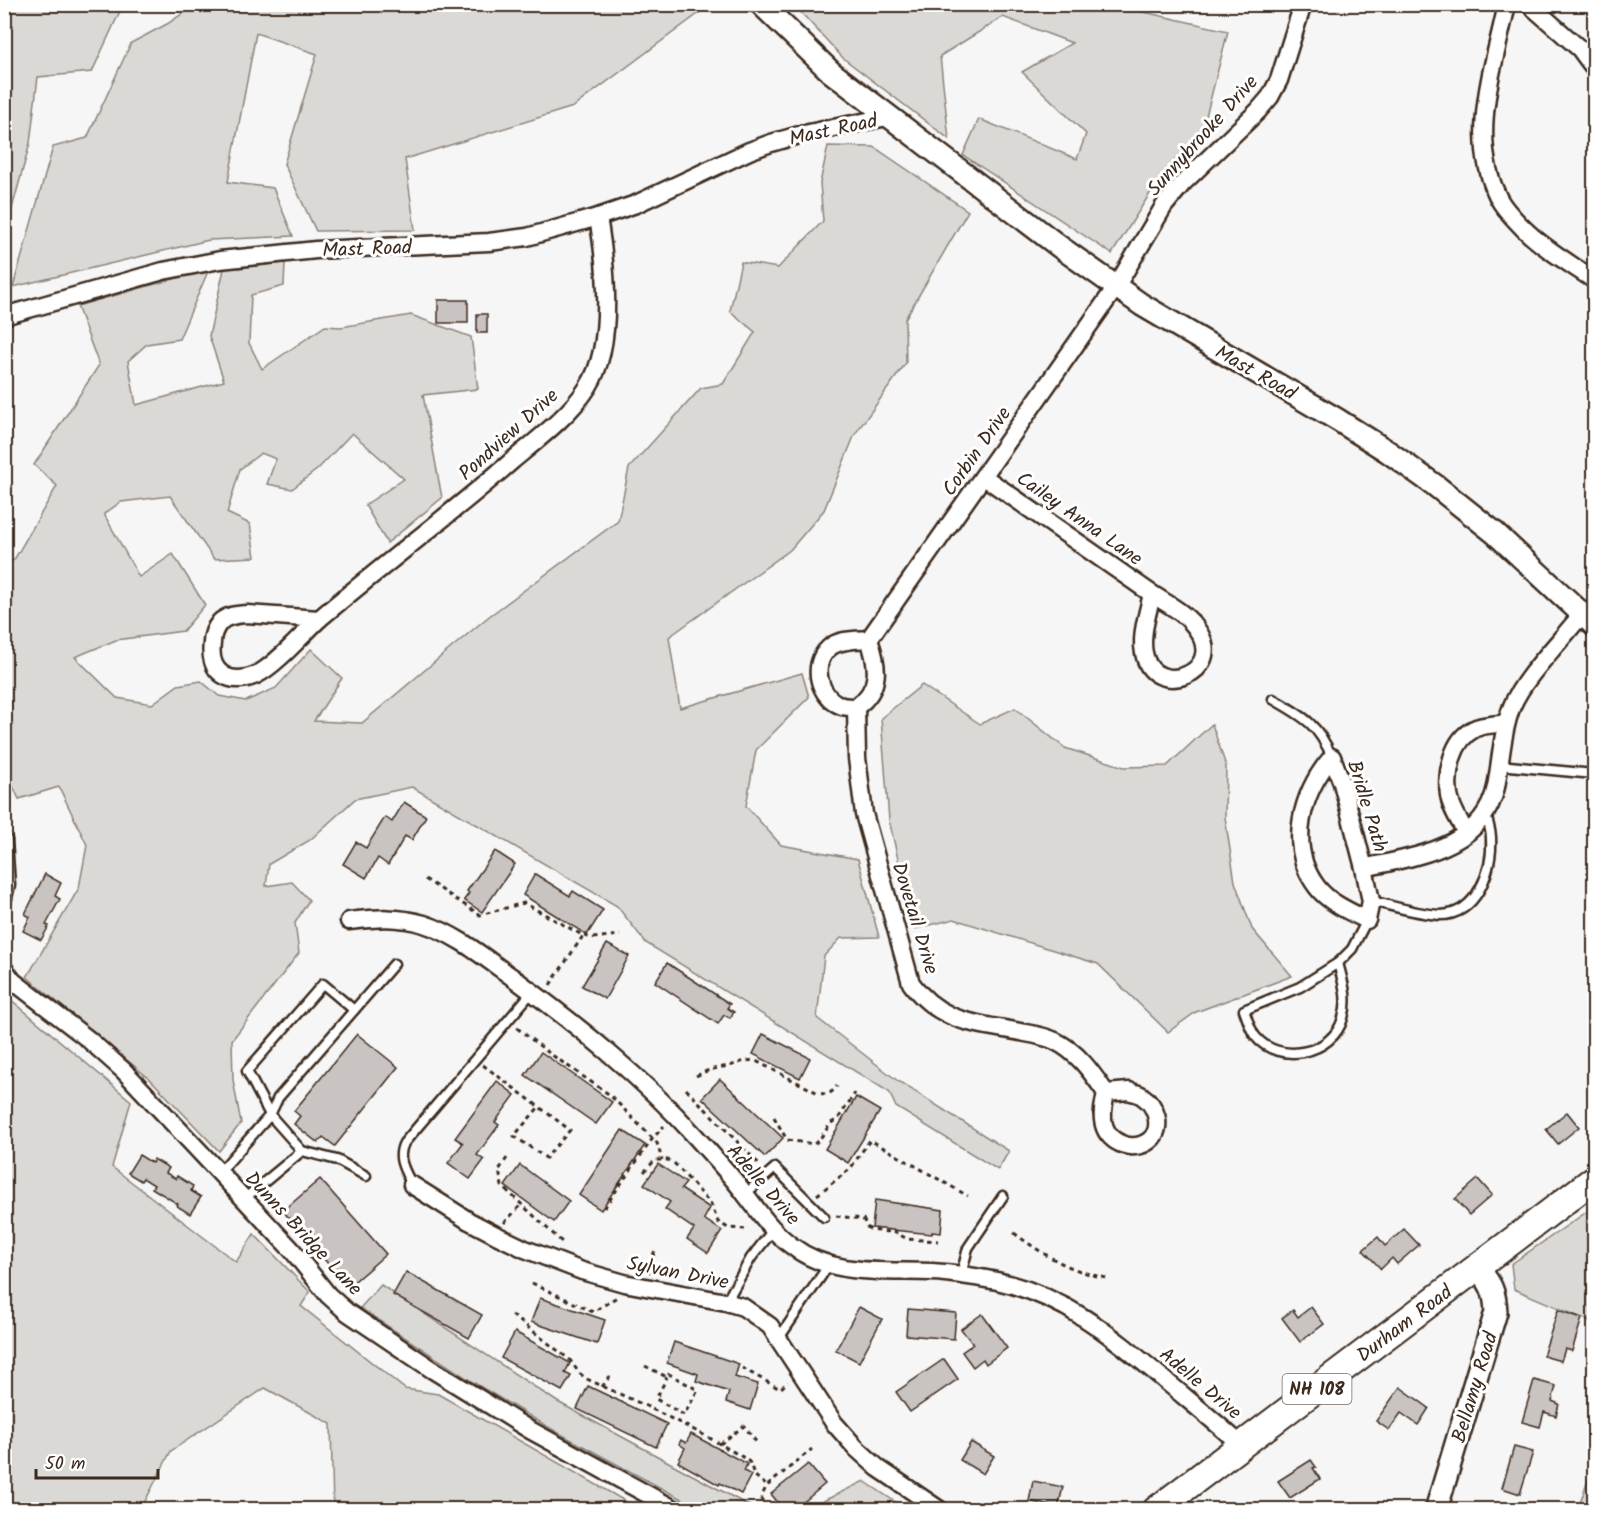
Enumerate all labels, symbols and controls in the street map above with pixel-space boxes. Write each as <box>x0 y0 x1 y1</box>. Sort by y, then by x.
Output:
street label: Sunnybrooke Drive <box>1140 68 1267 204</box>
street label: Mast Road <box>786 106 882 156</box>
street label: Mast Road <box>322 232 413 268</box>
street label: Mast Road <box>1208 337 1303 410</box>
street label: Pondview Drive <box>452 381 567 490</box>
street label: Corbin Drive <box>935 401 1020 504</box>
street label: Cailey Anna Lane <box>1009 464 1149 575</box>
street label: Bridle Path <box>1337 757 1395 857</box>
street label: Dovetail Drive <box>882 858 946 979</box>
street label: Adelle Drive <box>718 1137 807 1233</box>
street label: Dunns Bridge Lane <box>236 1165 369 1304</box>
street label: Sylvan Drive <box>624 1248 731 1300</box>
street label: Durham Road <box>1350 1277 1461 1371</box>
street label: Bellamy Road <box>1444 1327 1508 1447</box>
street label: Adelle Drive <box>1151 1340 1248 1429</box>
road number: NH 108 <box>1282 1374 1352 1404</box>
scale bar <box>36 1442 158 1480</box>
text: 50 m <box>45 1450 85 1479</box>

